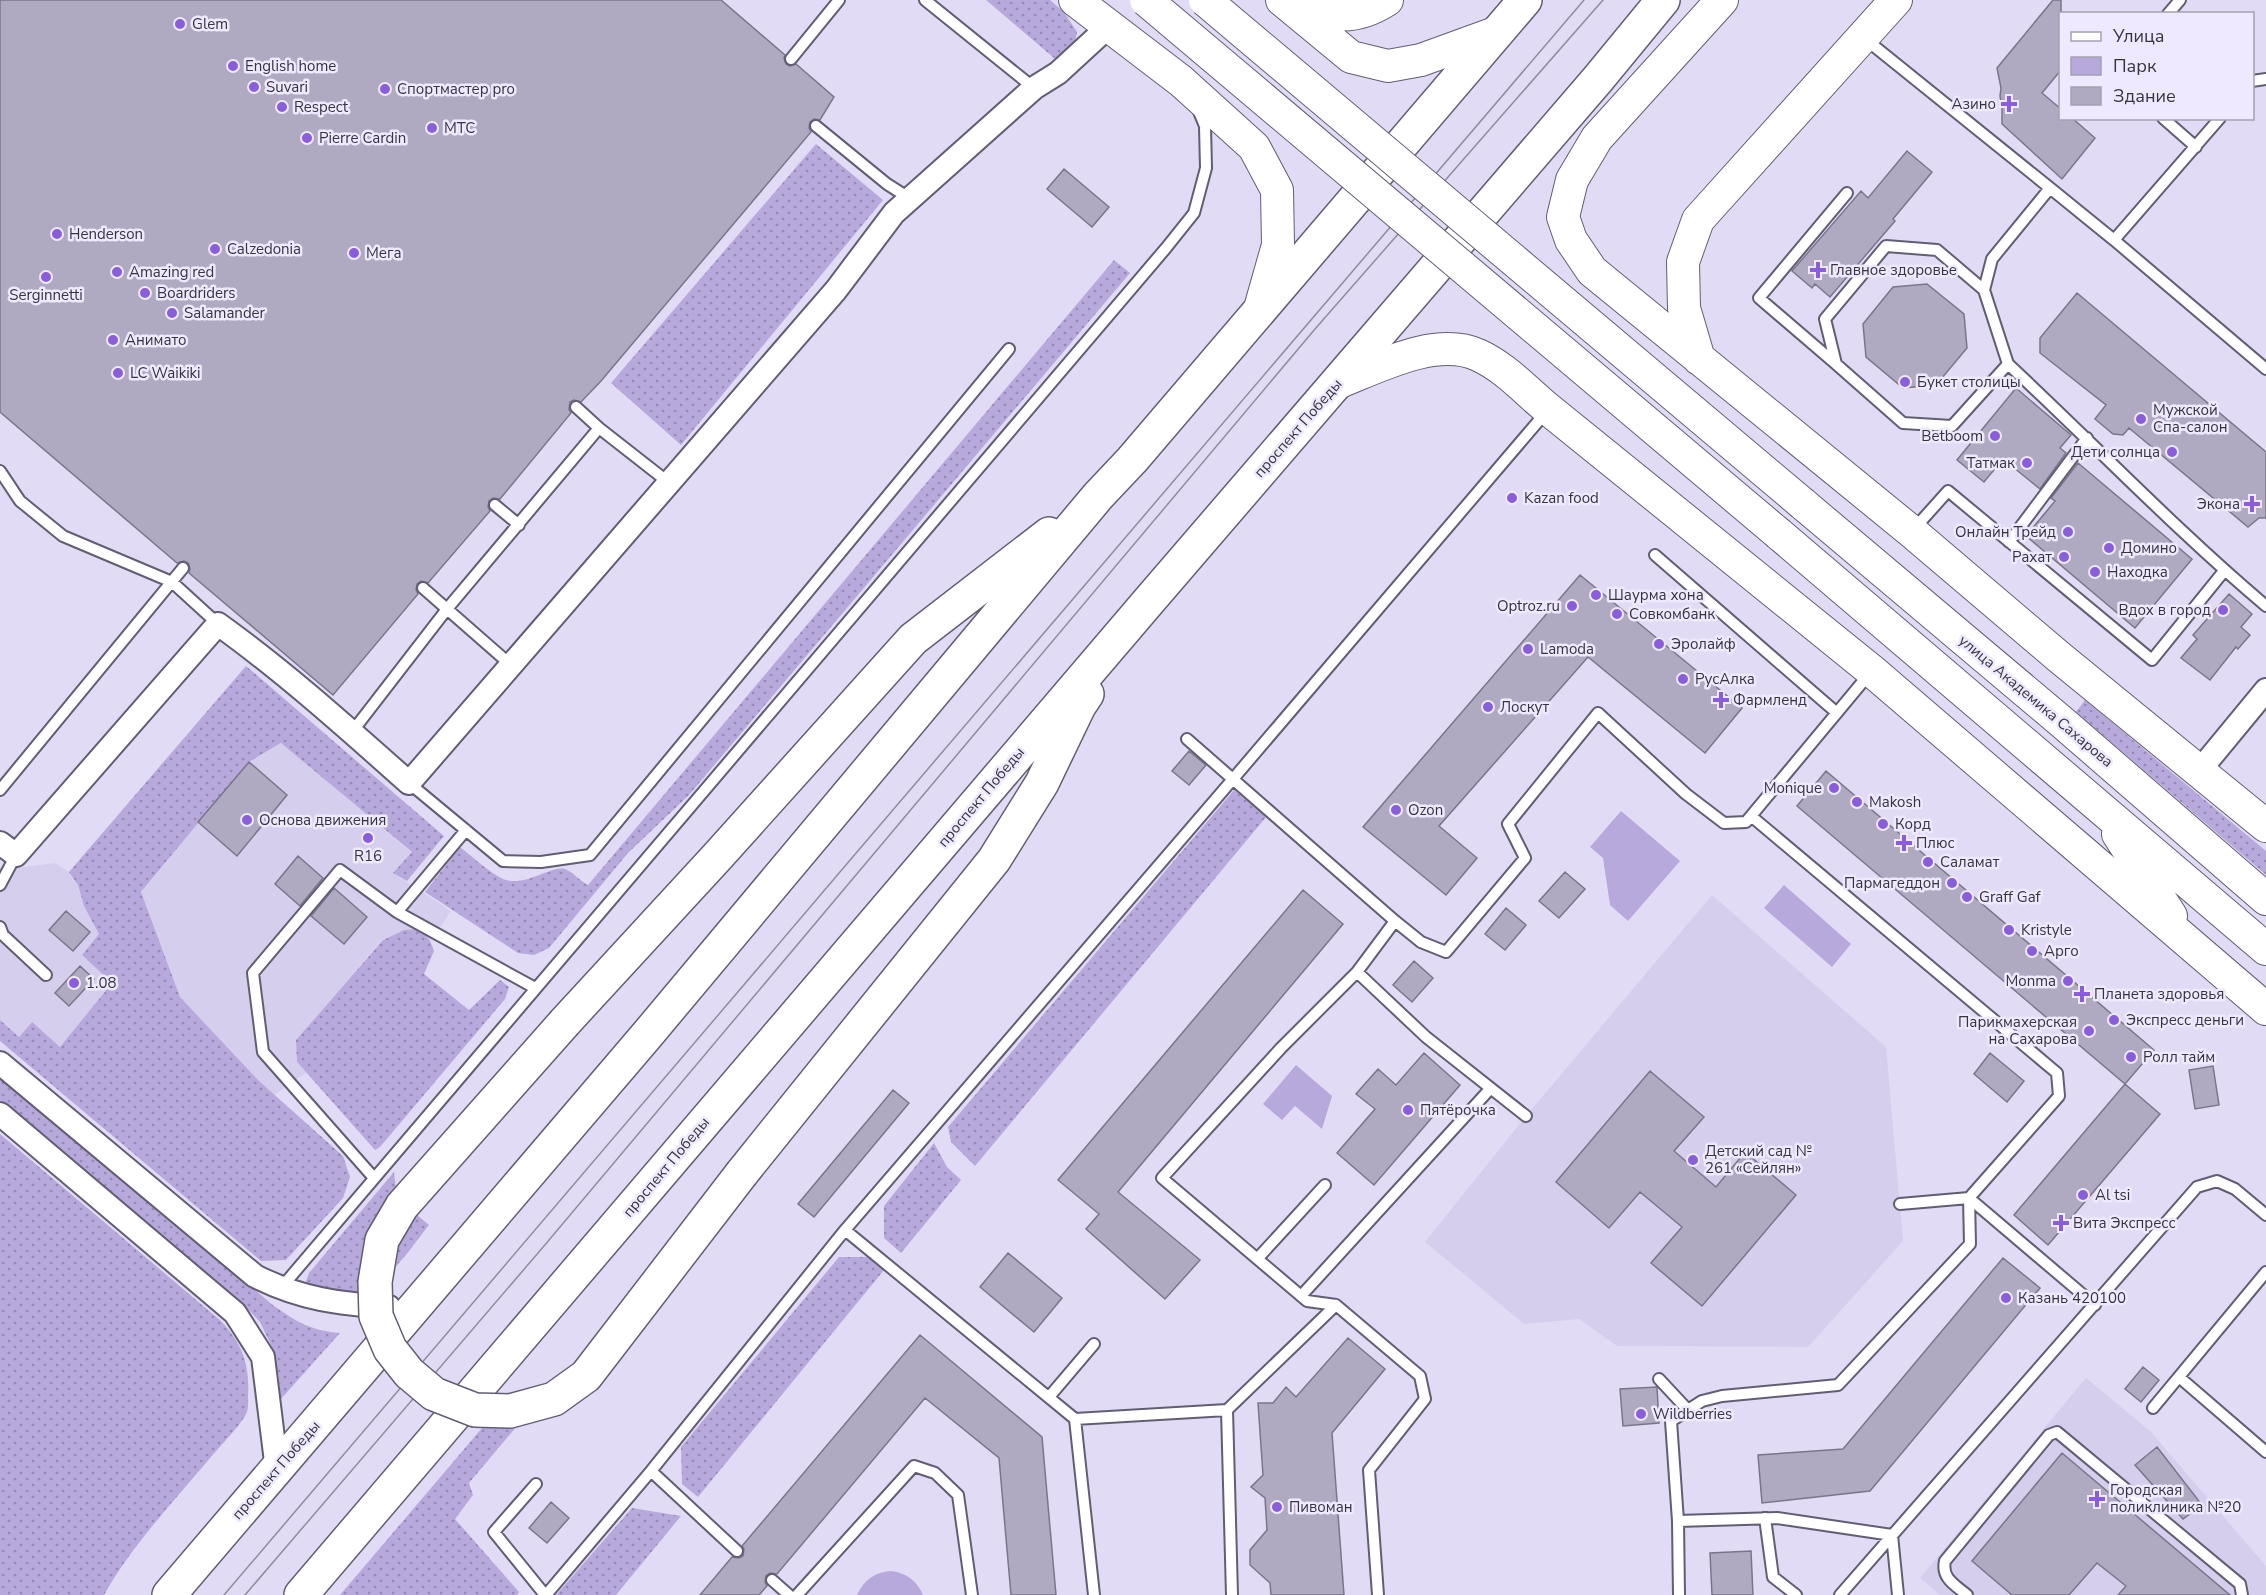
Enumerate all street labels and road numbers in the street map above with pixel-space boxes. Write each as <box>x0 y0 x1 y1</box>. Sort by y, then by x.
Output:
street label: проспект Победы <box>1250 374 1346 482</box>
street label: улица Академика Сахарова <box>1955 630 2117 772</box>
street label: проспект Победы <box>933 743 1029 851</box>
street label: проспект Победы <box>618 1113 714 1221</box>
street label: проспект Победы <box>228 1416 324 1524</box>

